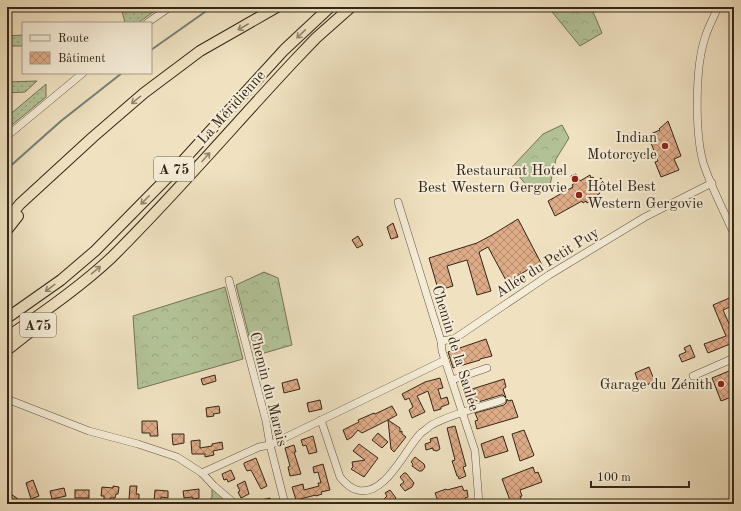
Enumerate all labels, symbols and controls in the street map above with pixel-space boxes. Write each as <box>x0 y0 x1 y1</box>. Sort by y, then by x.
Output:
legend <box>22 22 152 74</box>
one-way arrow <box>237 23 249 31</box>
one-way arrow <box>296 29 306 39</box>
text: Route <box>58 33 89 45</box>
text: Bâtiment <box>58 53 105 65</box>
street label: La Méridienne <box>195 68 269 148</box>
one-way arrow <box>130 95 141 104</box>
place label: Indian Motorcycle <box>587 131 657 163</box>
marker: Indian Motorcycle <box>660 141 670 151</box>
one-way arrow <box>201 152 211 162</box>
road number: A 75 <box>154 157 194 181</box>
place label: Restaurant Hotel Best Western Gergovie <box>418 164 567 196</box>
marker: Restaurant Hotel Best Western Gergovie <box>570 174 580 184</box>
place label: Hôtel Best Western Gergovie <box>587 180 703 212</box>
marker: Hôtel Best Western Gergovie <box>574 190 584 200</box>
one-way arrow <box>141 195 150 205</box>
street label: Allée du Petit Puy <box>493 225 602 301</box>
one-way arrow <box>91 266 101 275</box>
one-way arrow <box>45 284 56 292</box>
street label: Chemin de la Saulée <box>428 284 481 413</box>
road number: A75 <box>20 313 56 337</box>
street label: Chemin du Marais <box>246 331 289 448</box>
place label: Garage du Zénith <box>600 378 713 393</box>
marker: Garage du Zénith <box>716 379 726 389</box>
scale bar <box>591 463 689 489</box>
text: 100 m <box>597 472 631 484</box>

